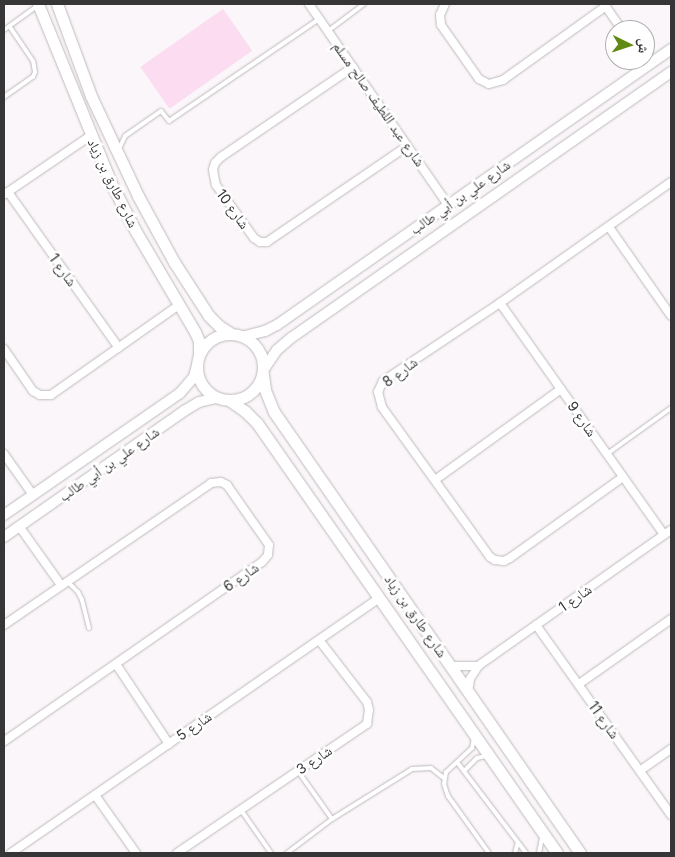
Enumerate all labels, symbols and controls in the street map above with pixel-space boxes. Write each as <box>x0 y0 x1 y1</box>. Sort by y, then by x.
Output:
north arrow <box>605 20 655 70</box>
street label: شارع عبد اللطيف صالح مسلم <box>330 38 428 170</box>
text: ش <box>635 38 653 54</box>
street label: شارع طارق بن زياد <box>84 136 142 230</box>
street label: شارع علي بن أبي طالب <box>407 156 513 238</box>
street label: شارع 10 <box>213 186 253 232</box>
street label: شارع 1 <box>46 250 80 290</box>
street label: شارع 8 <box>379 353 421 391</box>
street label: شارع 9 <box>564 398 600 440</box>
street label: شارع علي بن أبي طالب <box>56 423 162 505</box>
street label: شارع 6 <box>220 559 262 595</box>
street label: شارع طارق بن زياد <box>381 571 451 661</box>
street label: شارع 1 <box>555 581 595 615</box>
street label: شارع 11 <box>585 698 623 742</box>
street label: شارع 5 <box>173 708 215 744</box>
street label: شارع 3 <box>293 742 335 778</box>

